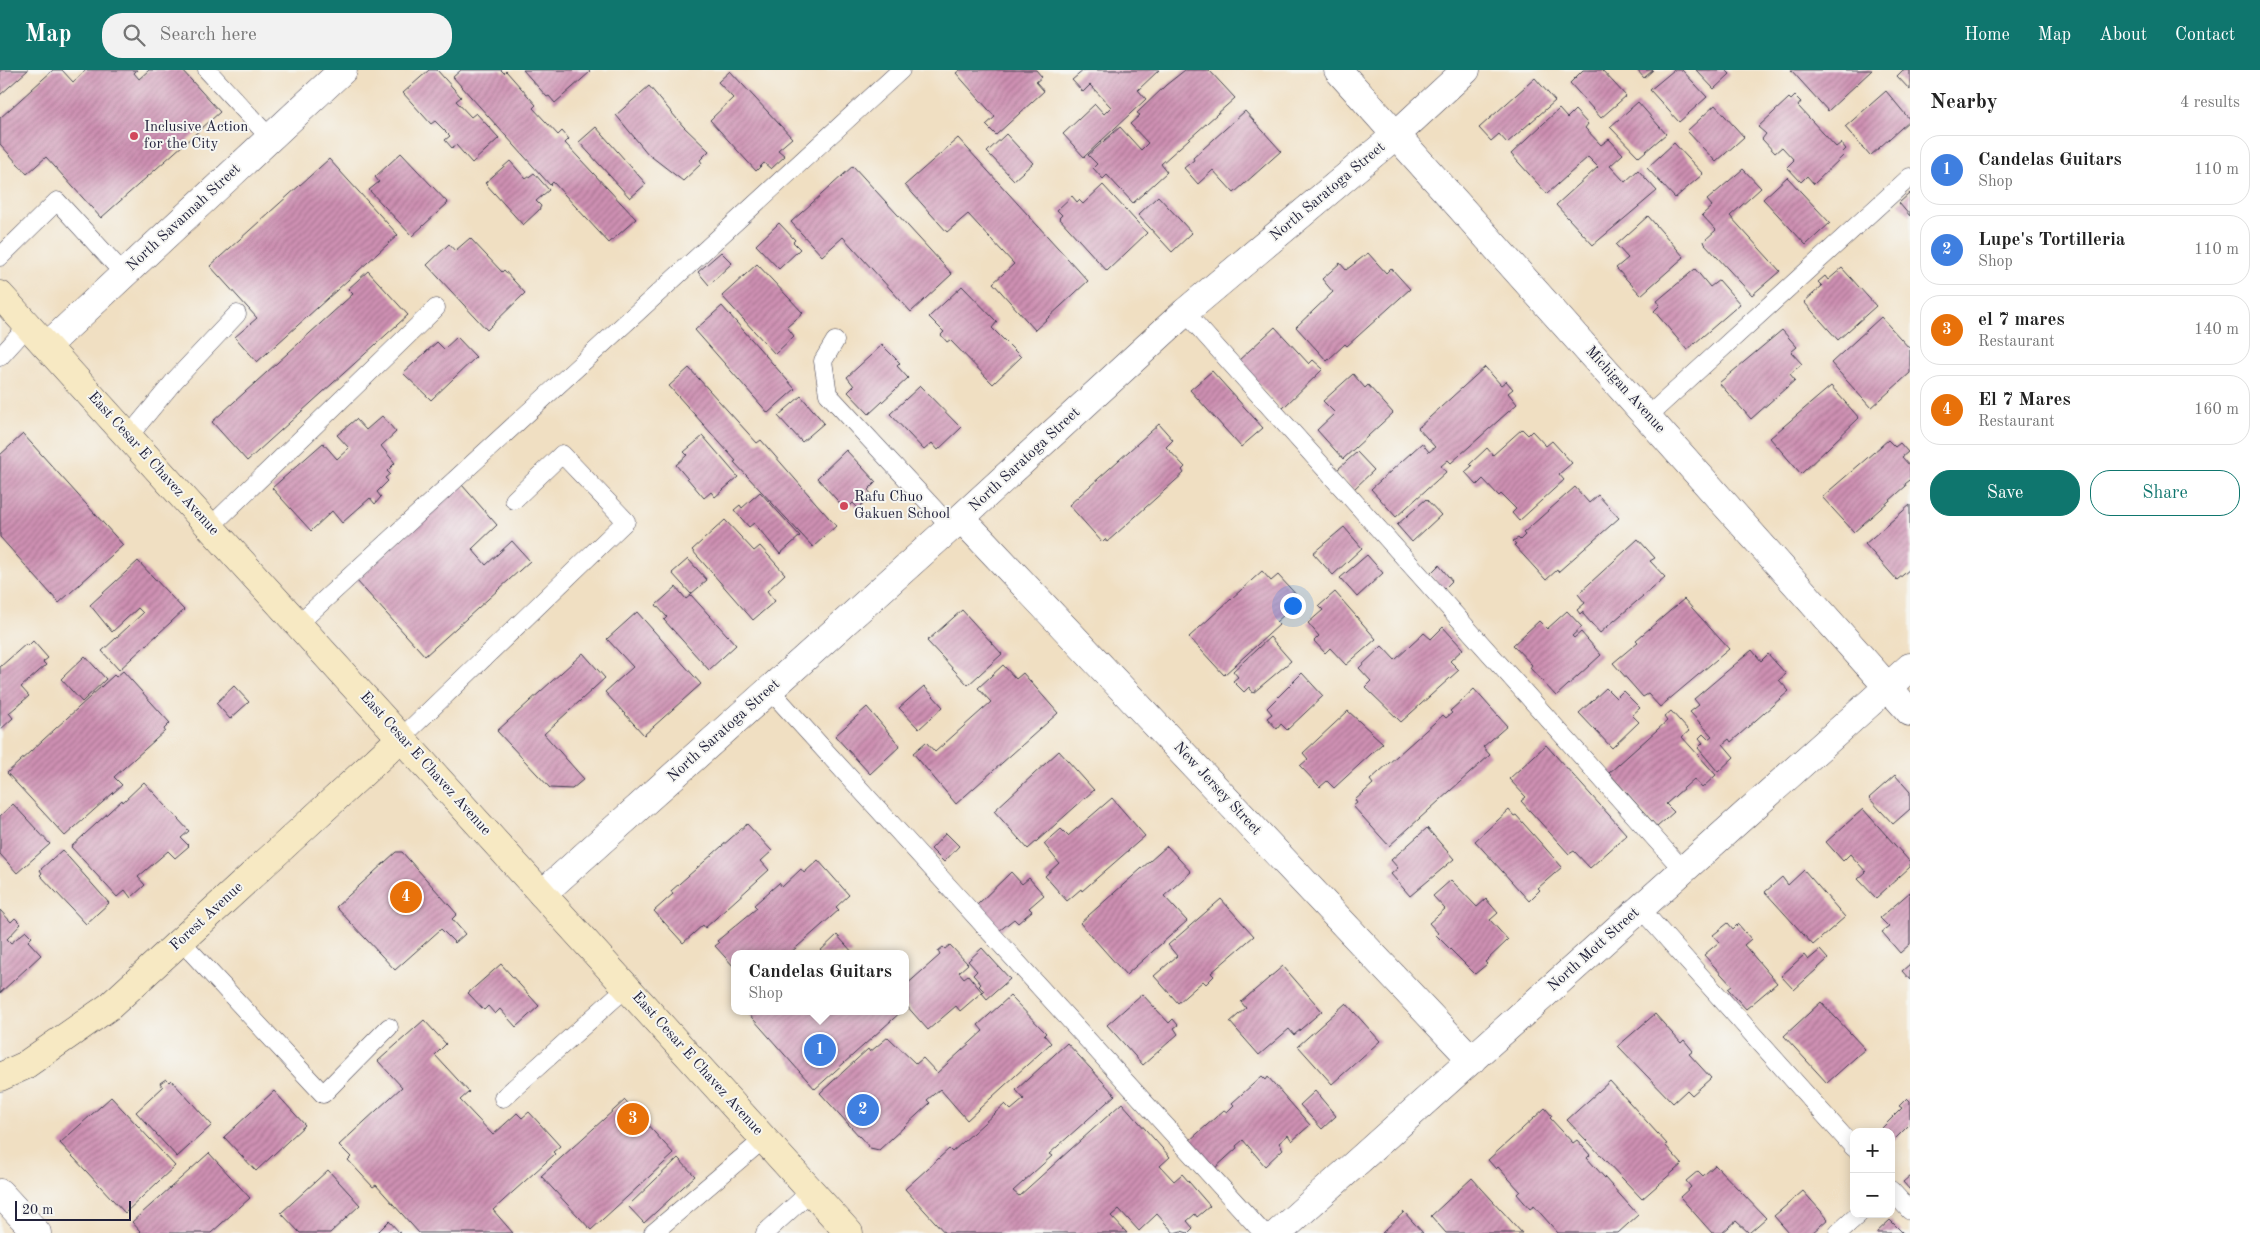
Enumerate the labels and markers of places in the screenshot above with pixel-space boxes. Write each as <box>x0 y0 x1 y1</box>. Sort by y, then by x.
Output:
place label: Inclusive Action for the City <box>144 120 248 152</box>
marker: Inclusive Action for the City <box>128 130 140 142</box>
place label: Rafu Chuo Gakuen School <box>854 490 950 522</box>
marker: Rafu Chuo Gakuen School <box>838 500 850 512</box>
pin: 4 <box>390 878 422 916</box>
pin: 1 <box>804 1031 836 1069</box>
pin: 2 <box>847 1091 879 1129</box>
pin: 3 <box>617 1100 649 1138</box>

